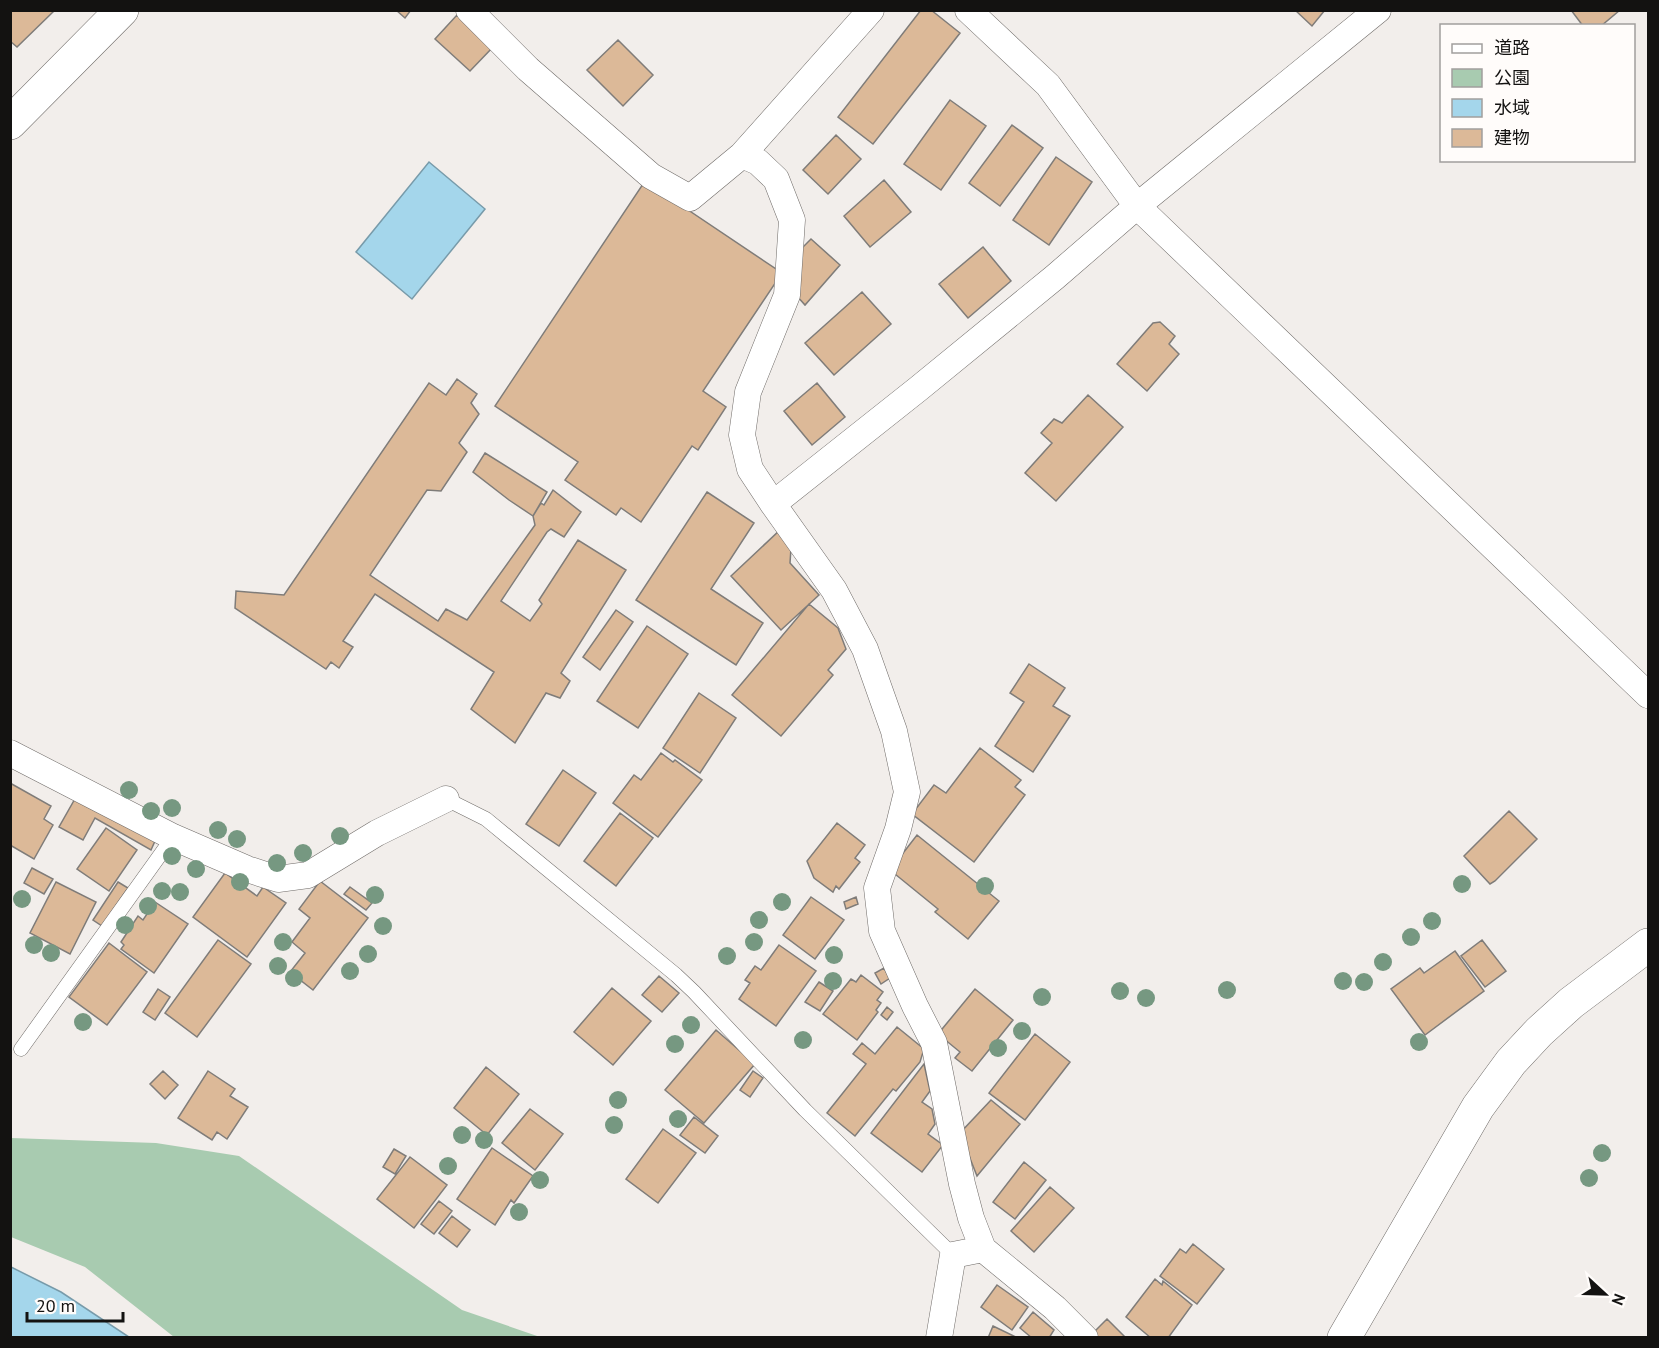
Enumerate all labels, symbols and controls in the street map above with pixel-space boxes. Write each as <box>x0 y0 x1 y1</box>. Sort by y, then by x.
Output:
legend <box>1440 24 1635 162</box>
text: 道路 <box>1494 36 1530 59</box>
text: 公園 <box>1494 66 1530 89</box>
text: 水域 <box>1494 96 1530 119</box>
text: 建物 <box>1494 126 1530 149</box>
north arrow <box>1575 1264 1635 1324</box>
scale bar <box>27 1285 123 1323</box>
text: N <box>1608 1291 1630 1308</box>
text: 20 m <box>36 1294 75 1317</box>

